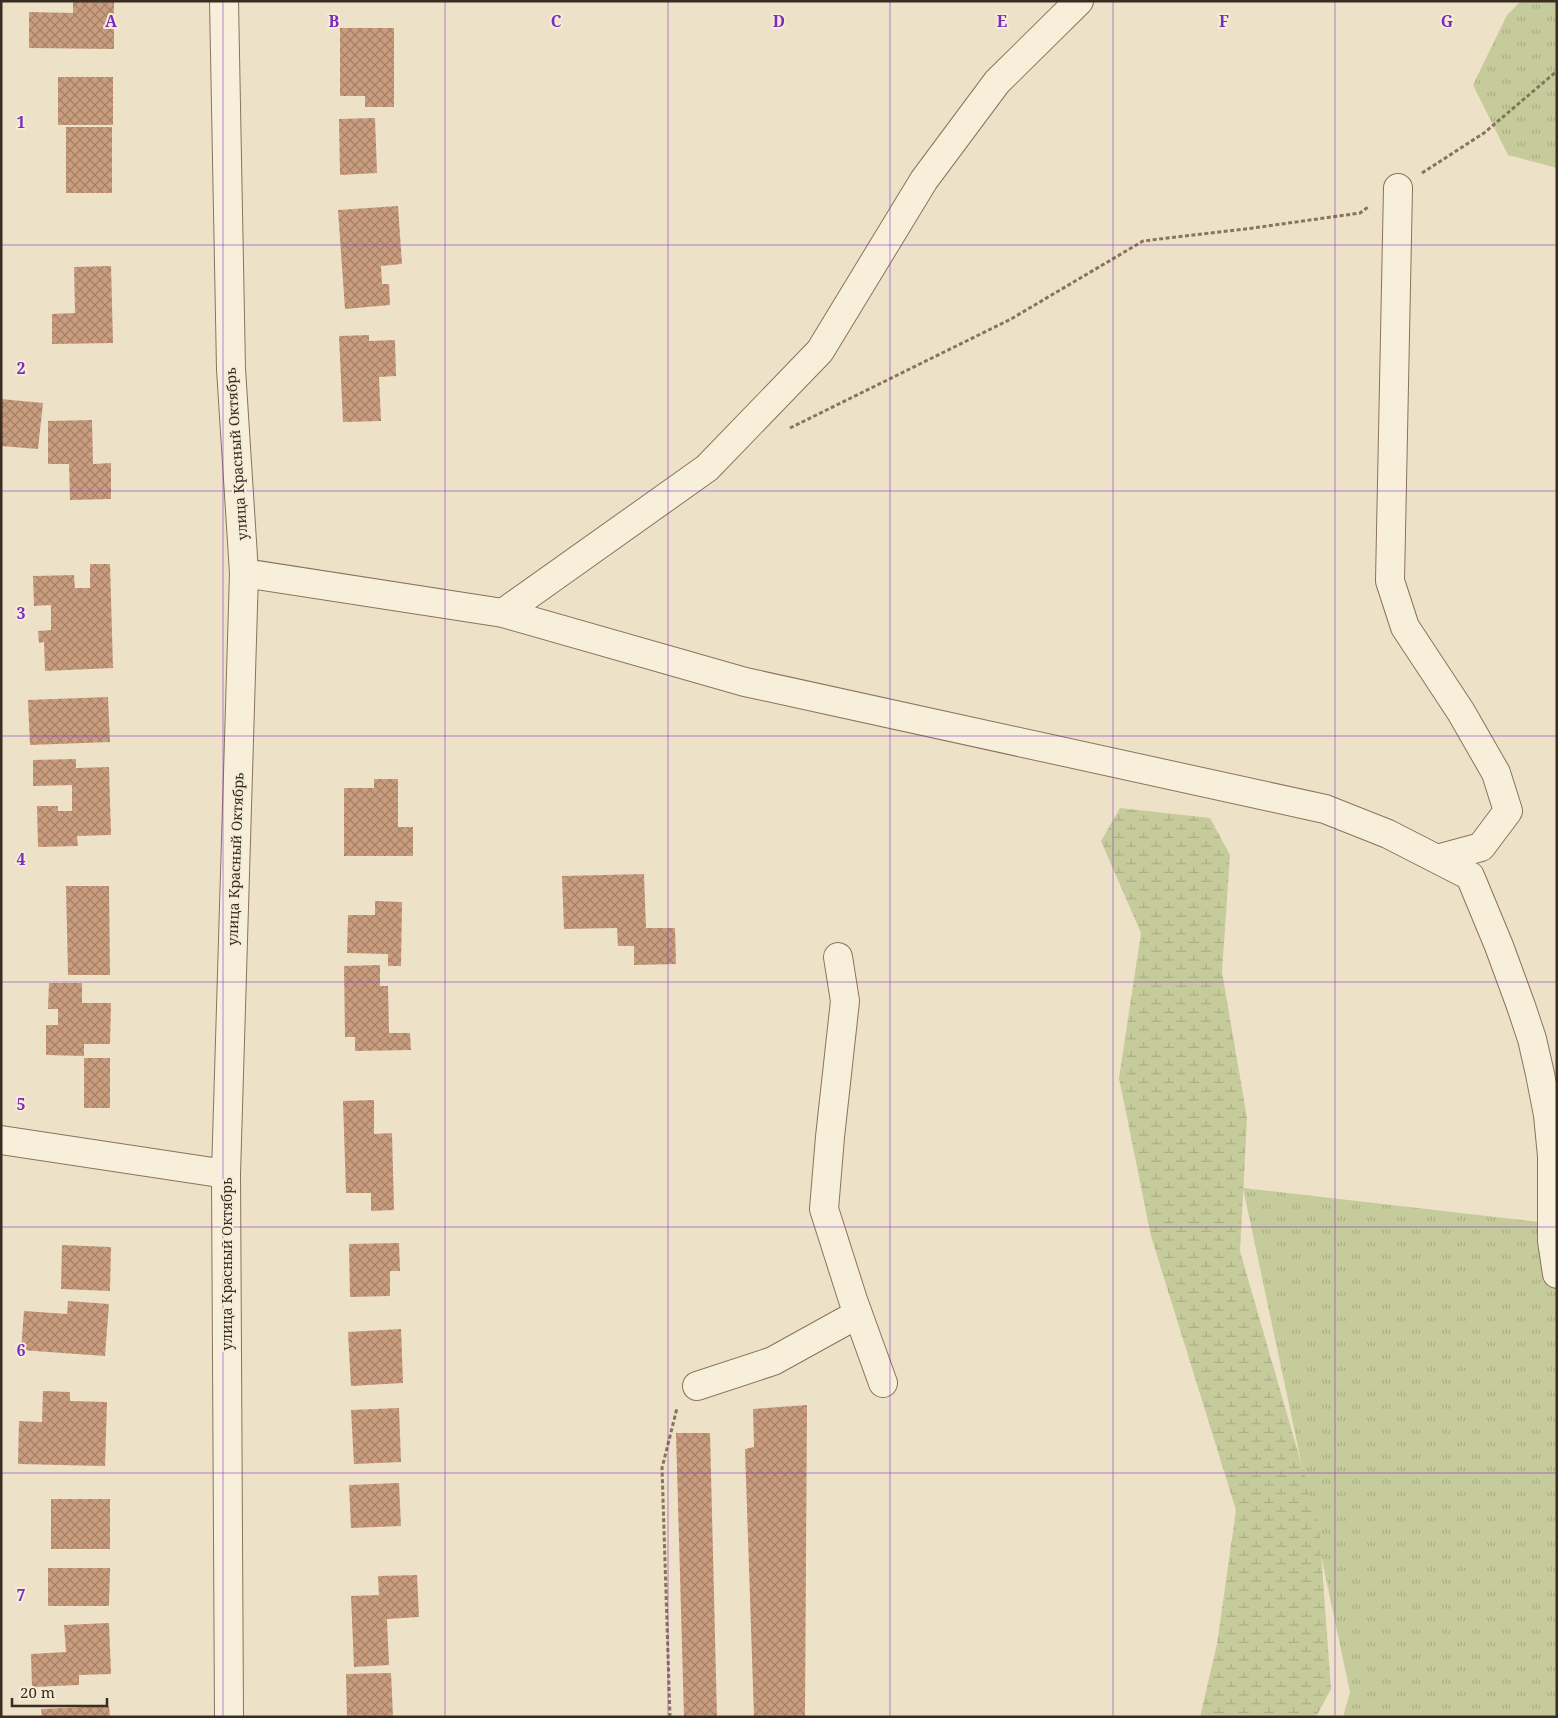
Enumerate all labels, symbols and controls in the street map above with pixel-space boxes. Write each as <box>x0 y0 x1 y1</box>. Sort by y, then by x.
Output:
text: A <box>105 10 118 32</box>
text: B <box>329 10 340 32</box>
text: C <box>551 10 562 32</box>
text: D <box>773 10 785 32</box>
text: E <box>997 10 1007 32</box>
text: F <box>1219 10 1229 32</box>
text: G <box>1441 10 1453 32</box>
text: 1 <box>16 111 26 133</box>
text: 2 <box>16 357 26 379</box>
street label: улица Красный Октябрь <box>220 367 252 541</box>
text: 3 <box>16 602 26 624</box>
street label: улица Красный Октябрь <box>222 772 248 946</box>
text: 4 <box>16 848 26 870</box>
text: 5 <box>16 1093 26 1115</box>
street label: улица Красный Октябрь <box>217 1177 236 1351</box>
text: 6 <box>16 1339 26 1361</box>
text: 7 <box>16 1584 26 1606</box>
scale bar <box>12 1676 108 1708</box>
text: 20 m <box>20 1682 55 1702</box>

